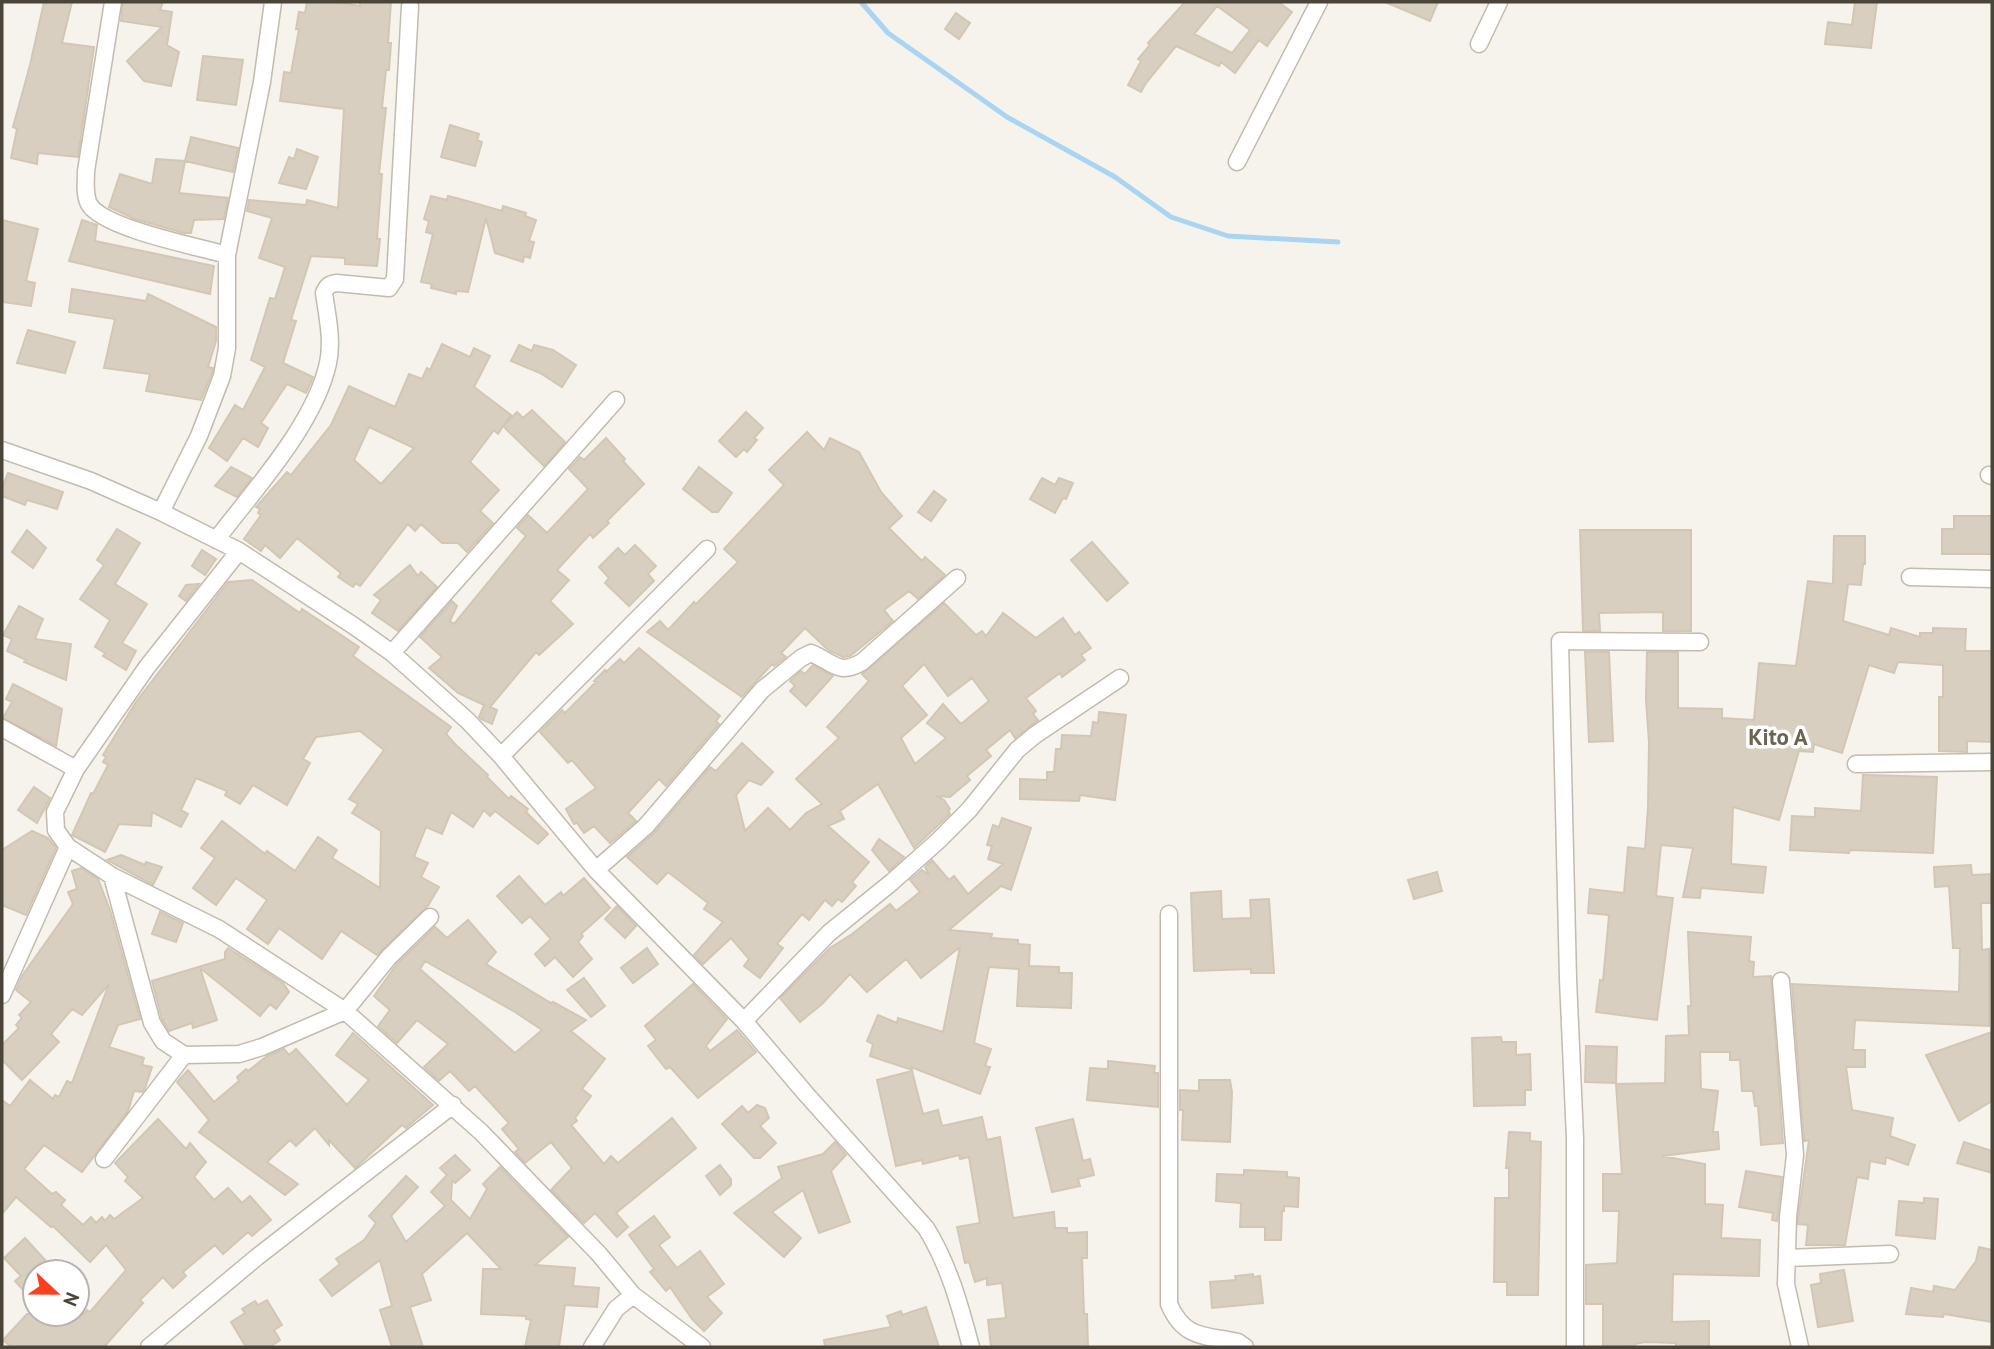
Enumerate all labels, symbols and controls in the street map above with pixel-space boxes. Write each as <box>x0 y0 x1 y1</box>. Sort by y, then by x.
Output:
district label: Kito A <box>1748 722 1808 751</box>
north arrow <box>21 1258 91 1328</box>
text: N <box>58 1289 85 1310</box>

